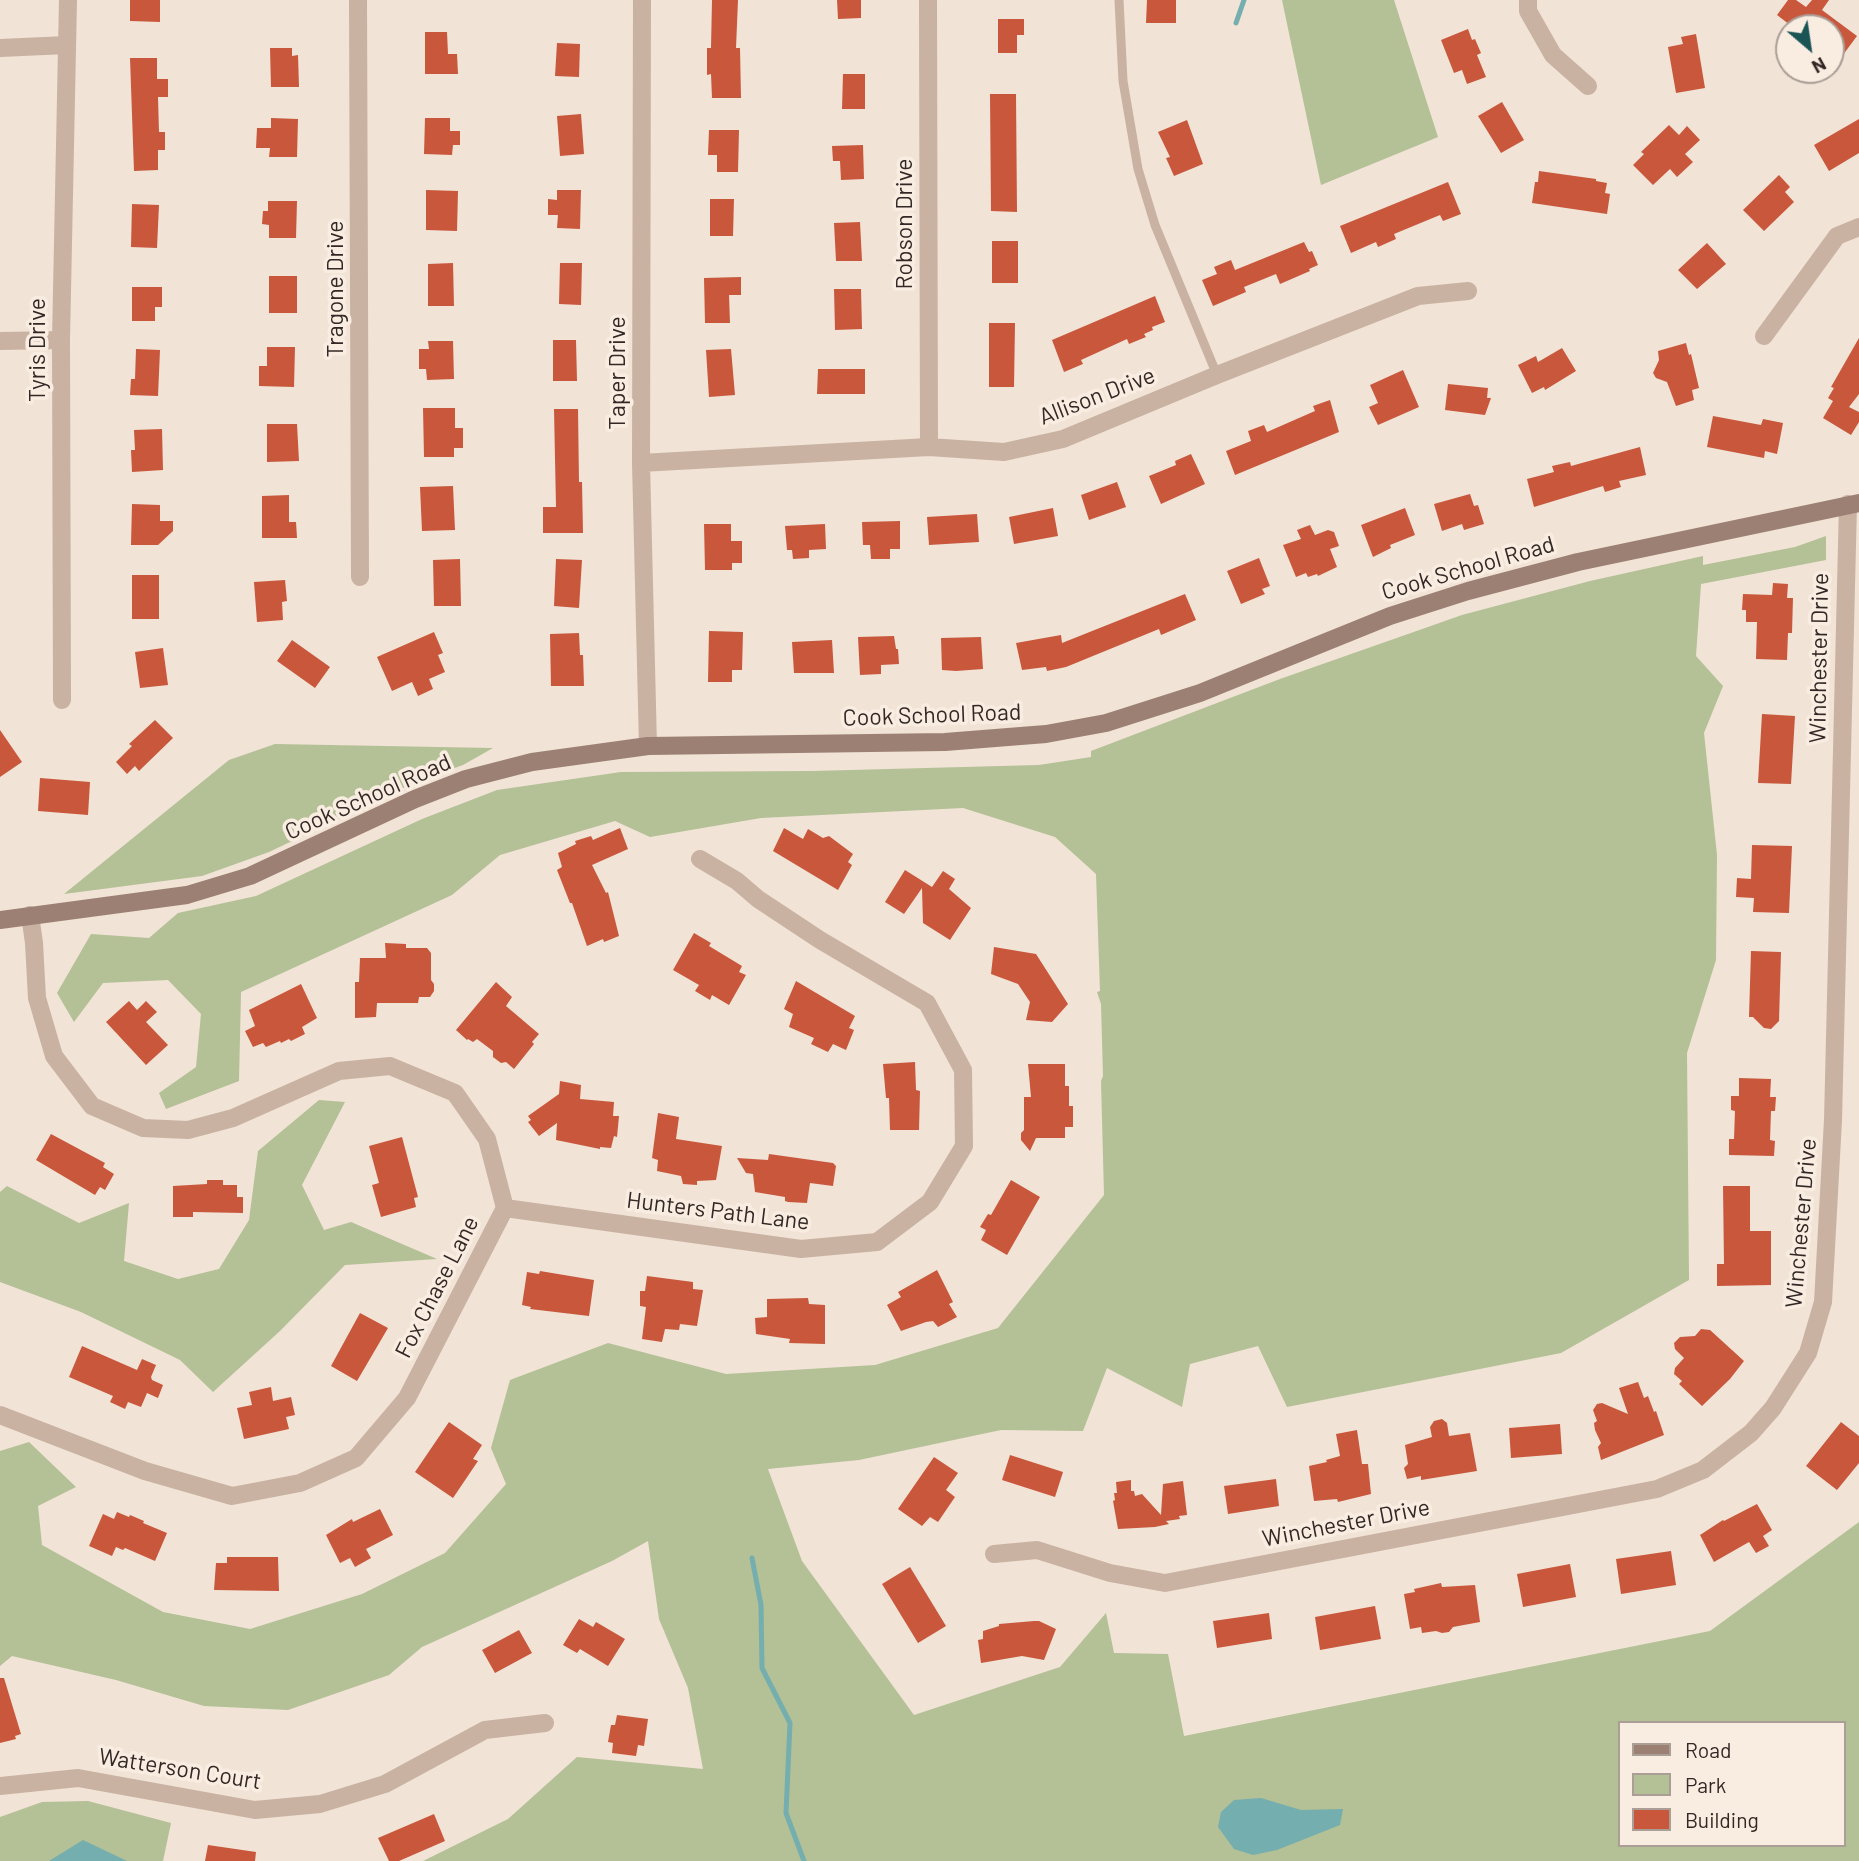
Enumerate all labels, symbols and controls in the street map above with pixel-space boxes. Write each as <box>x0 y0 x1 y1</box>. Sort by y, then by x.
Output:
north arrow <box>1775 14 1845 84</box>
text: N <box>1808 53 1831 79</box>
street label: Robson Drive <box>890 159 918 289</box>
street label: Tragone Drive <box>321 220 349 358</box>
street label: Tyris Drive <box>23 298 51 402</box>
street label: Taper Drive <box>603 316 631 430</box>
street label: Allison Drive <box>1035 361 1159 431</box>
street label: Cook School Road <box>1378 530 1558 606</box>
street label: Winchester Drive <box>1804 573 1834 743</box>
street label: Cook School Road <box>842 698 1022 732</box>
street label: Cook School Road <box>281 748 455 846</box>
street label: Winchester Drive <box>1780 1137 1822 1309</box>
street label: Hunters Path Lane <box>625 1186 811 1236</box>
street label: Fox Chase Lane <box>389 1212 485 1362</box>
street label: Winchester Drive <box>1260 1493 1432 1553</box>
legend <box>1618 1721 1845 1847</box>
text: Road <box>1685 1737 1731 1762</box>
street label: Watterson Court <box>97 1743 263 1795</box>
text: Park <box>1685 1772 1726 1797</box>
text: Building <box>1685 1807 1759 1832</box>

